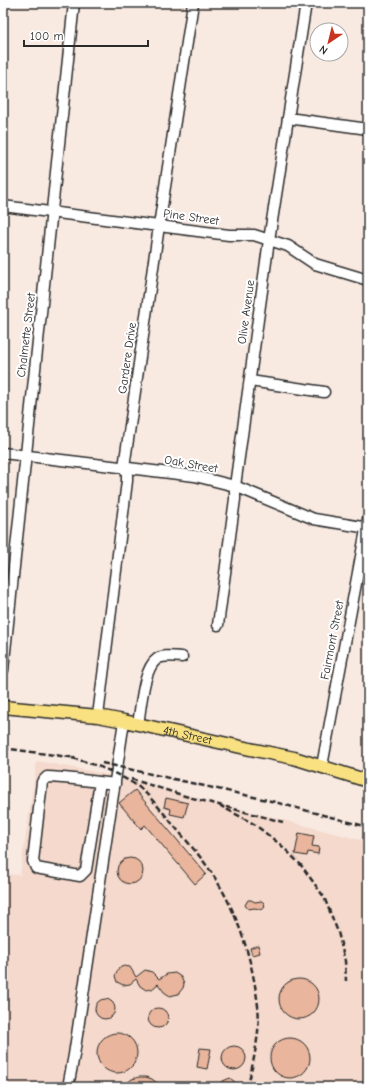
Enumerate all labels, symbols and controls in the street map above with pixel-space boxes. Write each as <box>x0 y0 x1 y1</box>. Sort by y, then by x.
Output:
scale bar <box>24 22 148 48</box>
north arrow <box>309 22 349 62</box>
text: 100 m <box>30 29 63 43</box>
text: N <box>317 42 330 57</box>
street label: Pine Street <box>162 206 220 228</box>
street label: Olive Avenue <box>235 279 257 345</box>
street label: Chalmette Street <box>14 291 38 378</box>
street label: Gardere Drive <box>115 321 139 395</box>
street label: Oak Street <box>163 452 219 476</box>
street label: Fairmont Street <box>317 599 347 681</box>
street label: 4th Street <box>162 723 214 747</box>

